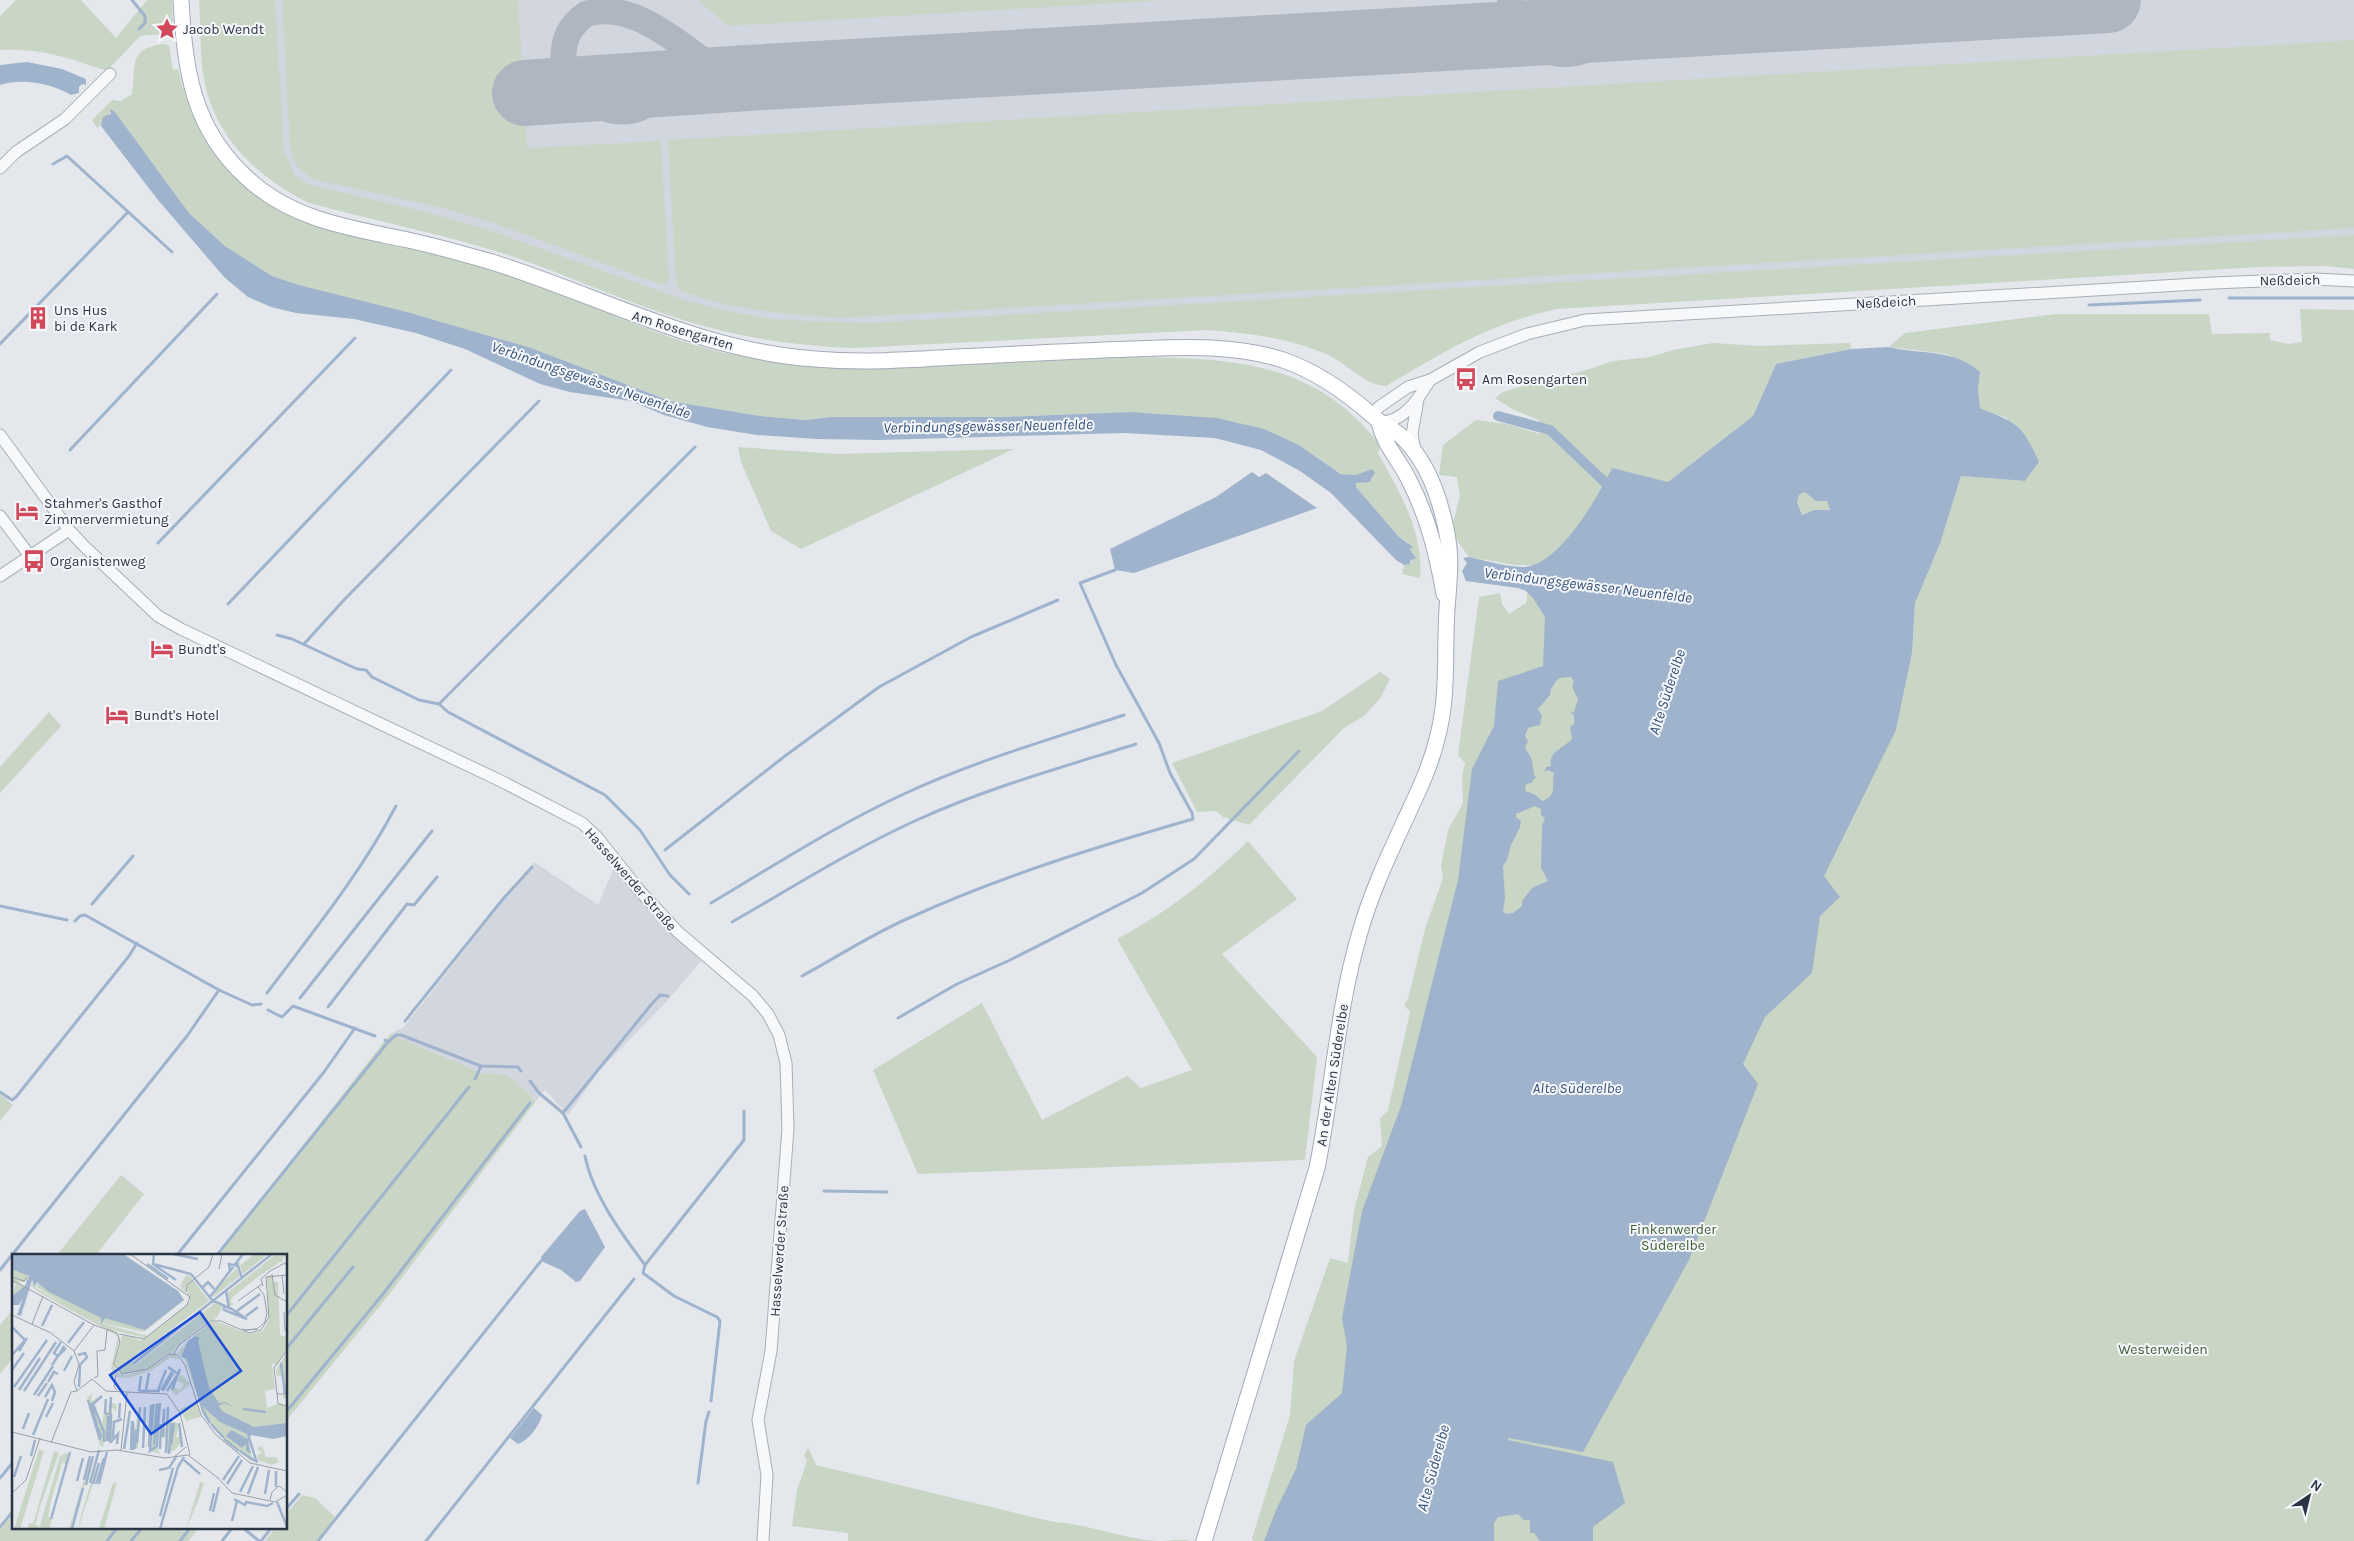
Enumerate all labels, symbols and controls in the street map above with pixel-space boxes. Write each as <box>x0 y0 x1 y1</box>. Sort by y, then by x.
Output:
place icon: Jacob Wendt <box>154 16 180 42</box>
place label: Jacob Wendt <box>183 21 264 38</box>
street label: Neßdeich <box>2260 271 2320 290</box>
street label: Neßdeich <box>1855 292 1917 313</box>
place label: Uns Hus bi de Kark <box>54 302 118 335</box>
building icon: Uns Hus bi de Kark <box>25 305 51 331</box>
street label: Am Rosengarten <box>630 307 736 354</box>
water label: Verbindungsgewässer Neuenfelde <box>489 337 693 423</box>
bus stop icon: Am Rosengarten <box>1453 366 1479 392</box>
place label: Am Rosengarten <box>1482 371 1587 388</box>
water label: Verbindungsgewässer Neuenfelde <box>883 415 1093 437</box>
place label: Stahmer's Gasthof Zimmervermietung <box>44 495 169 528</box>
hotel icon: Stahmer's Gasthof Zimmervermietung <box>14 498 40 524</box>
bus stop icon: Organistenweg <box>21 548 47 574</box>
place label: Organistenweg <box>50 553 146 570</box>
water label: Verbindungsgewässer Neuenfelde <box>1483 563 1693 607</box>
hotel icon: Bundt's <box>149 636 175 662</box>
place label: Bundt's <box>178 641 226 658</box>
water label: Alte Süderelbe <box>1645 647 1689 737</box>
hotel icon: Bundt's Hotel <box>104 702 130 728</box>
place label: Bundt's Hotel <box>134 707 219 724</box>
street label: Hasselwerder Straße <box>581 824 680 935</box>
street label: An der Alten Süderelbe <box>1313 1003 1352 1148</box>
water label: Alte Süderelbe <box>1533 1079 1621 1097</box>
street label: Hasselwerder Straße <box>766 1185 793 1317</box>
park label: Finkenwerder Süderelbe <box>1630 1221 1717 1254</box>
inset map <box>12 1254 288 1528</box>
park label: Westerweiden <box>2118 1341 2208 1358</box>
water label: Alte Süderelbe <box>1413 1423 1453 1513</box>
north arrow <box>2284 1471 2334 1521</box>
text: N <box>2307 1476 2325 1496</box>

